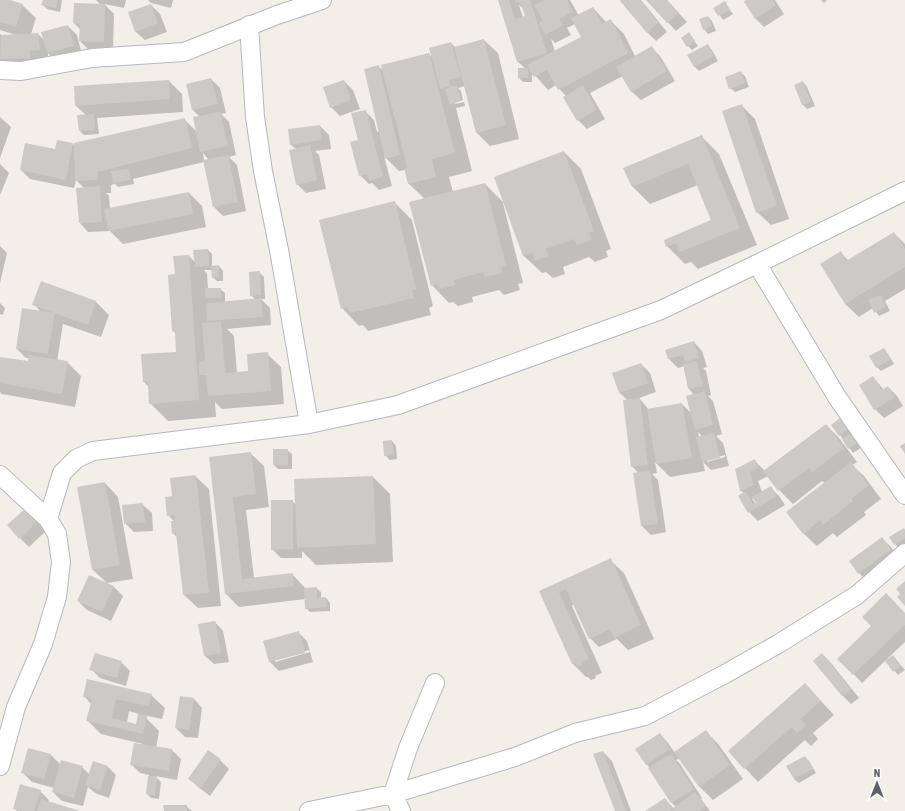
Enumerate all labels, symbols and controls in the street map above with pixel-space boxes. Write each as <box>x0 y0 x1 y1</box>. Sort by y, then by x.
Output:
north arrow <box>857 763 897 803</box>
text: N <box>874 767 880 779</box>

